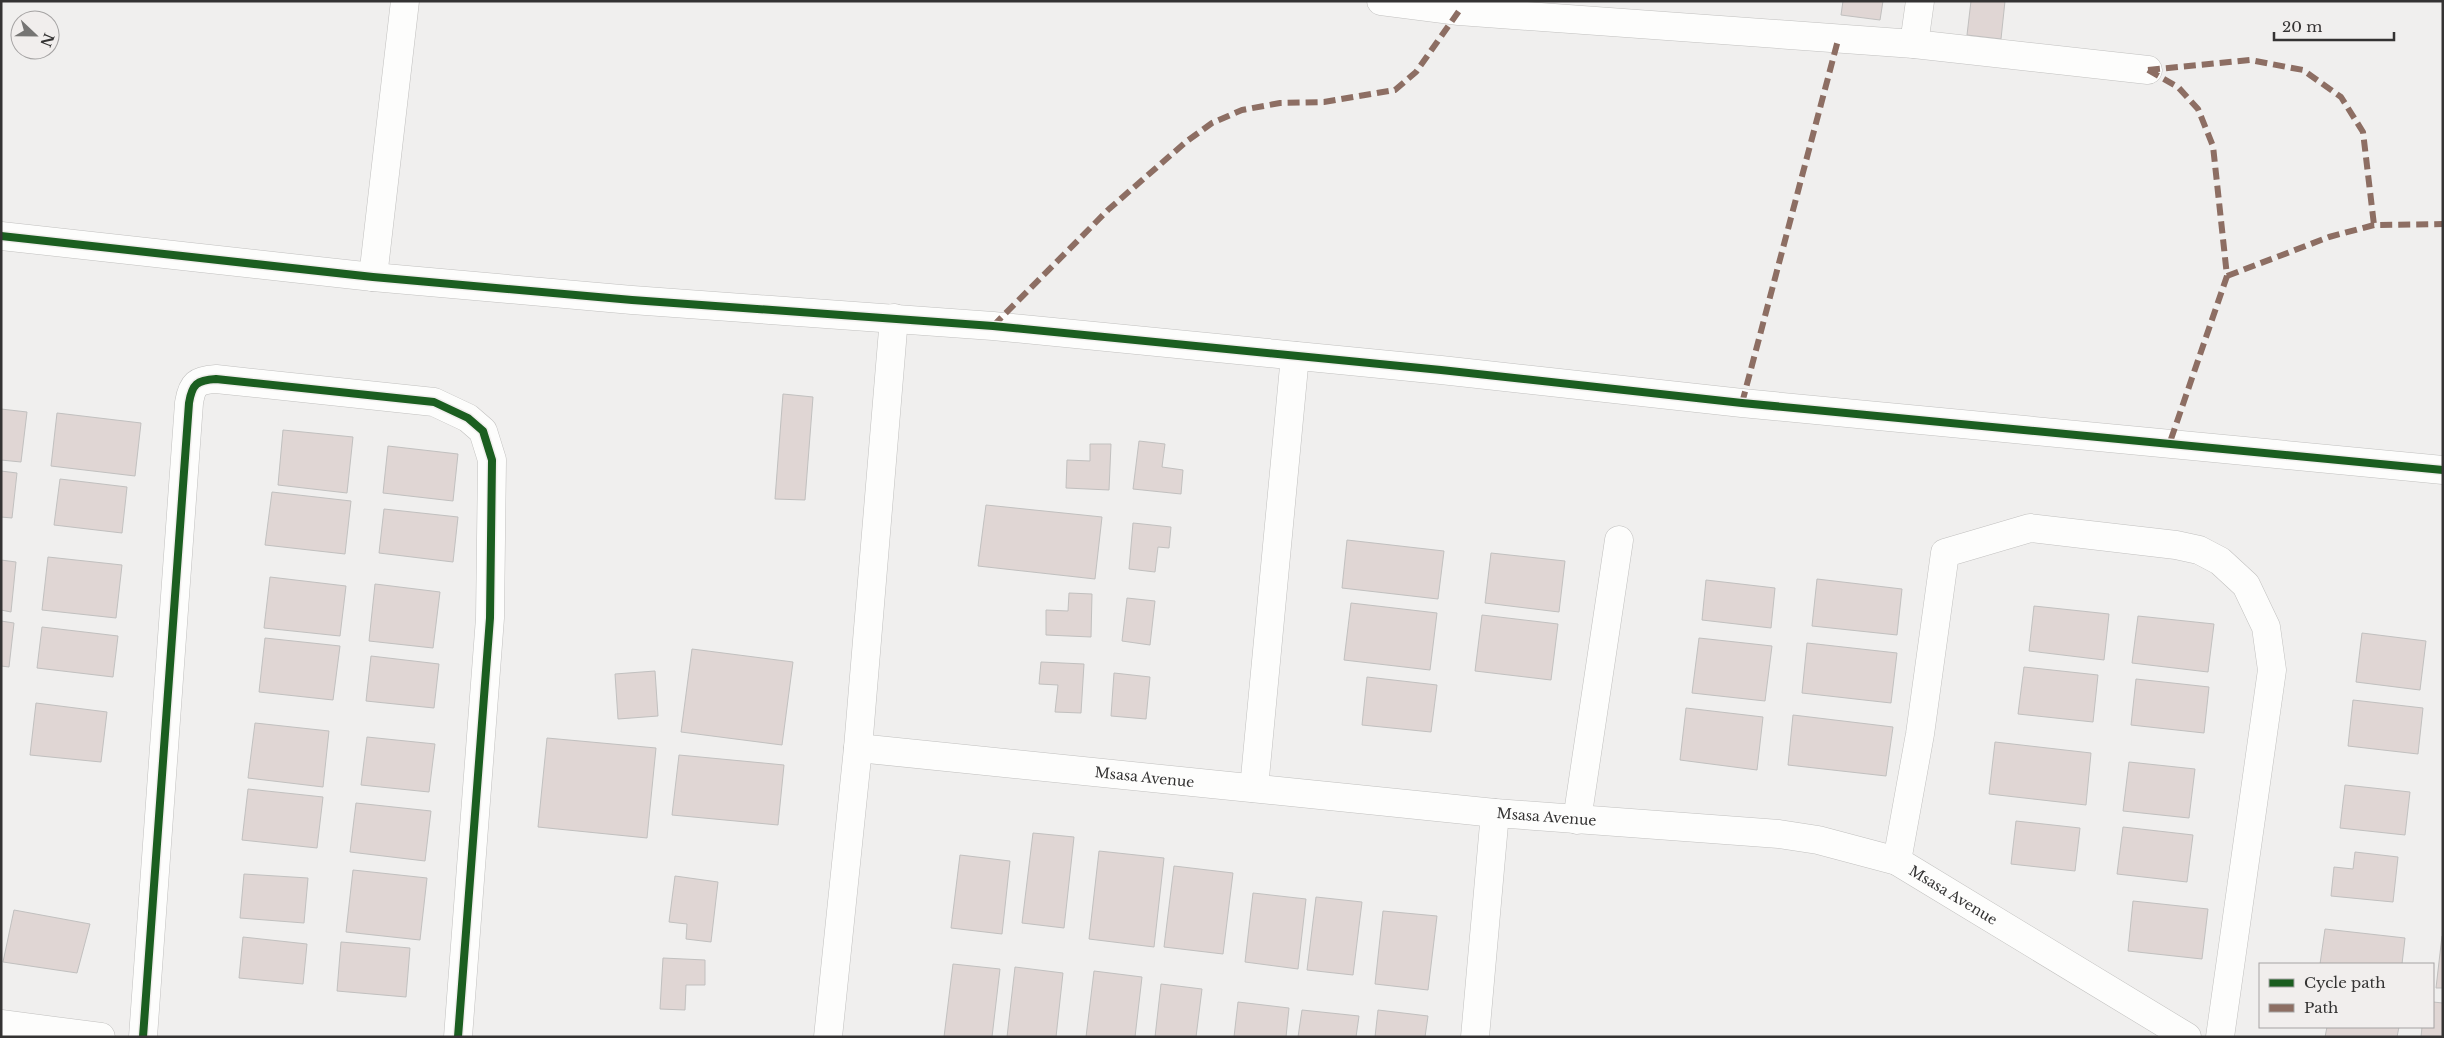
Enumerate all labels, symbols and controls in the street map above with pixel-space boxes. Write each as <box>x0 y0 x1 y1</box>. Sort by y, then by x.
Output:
north arrow <box>10 10 60 60</box>
scale bar <box>2274 10 2394 42</box>
text: 20 m <box>2282 17 2322 36</box>
text: N <box>36 30 58 49</box>
street label: Msasa Avenue <box>1094 763 1195 791</box>
street label: Msasa Avenue <box>1496 804 1597 829</box>
street label: Msasa Avenue <box>1906 861 2001 929</box>
legend <box>2259 963 2434 1028</box>
text: Cycle path <box>2304 973 2386 992</box>
text: Path <box>2304 998 2338 1017</box>

